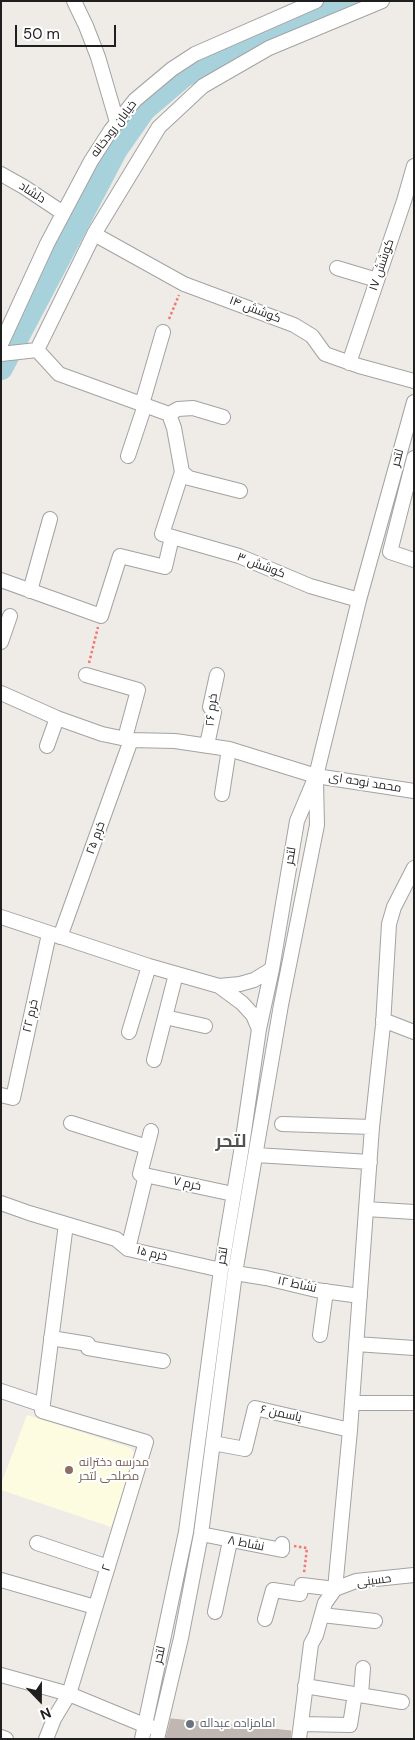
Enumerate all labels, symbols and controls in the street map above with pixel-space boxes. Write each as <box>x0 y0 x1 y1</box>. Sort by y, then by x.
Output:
scale bar <box>18 15 119 47</box>
text: 50 m <box>23 24 60 44</box>
street label: خیابان رودخانه <box>88 98 140 160</box>
street label: دلشاد <box>16 179 48 207</box>
street label: کوشش ۱۷ <box>366 237 398 293</box>
street label: کوشش ۱۴ <box>227 294 283 326</box>
street label: لتحر <box>389 448 407 468</box>
street label: کوشش ۳ <box>235 550 287 582</box>
street label: خرم ۲۶ <box>203 693 221 727</box>
street label: محمد نوحه ای <box>328 770 402 796</box>
street label: خرم ۲۵ <box>83 820 109 856</box>
street label: لتحر <box>283 846 299 866</box>
street label: خرم ۲۲ <box>20 998 42 1034</box>
district label: لتحر <box>216 1131 246 1153</box>
street label: خرم ۷ <box>172 1174 202 1194</box>
street label: خرم ۱۵ <box>135 1243 169 1265</box>
street label: لتحر <box>215 1246 231 1266</box>
street label: نشاط ۱۲ <box>276 1274 318 1296</box>
street label: یاسمن ۶ <box>259 1403 303 1425</box>
place label: مدرسه دخترانه مصلحی لتحر <box>79 1456 149 1484</box>
marker: مدرسه دخترانه مصلحی لتحر <box>63 1464 75 1476</box>
street label: نشاط ۸ <box>227 1533 265 1555</box>
street label: ۲ <box>99 1563 115 1573</box>
street label: حسینی <box>356 1572 392 1590</box>
street label: لتحر <box>151 1645 169 1665</box>
north arrow <box>15 1675 65 1725</box>
text: N <box>38 1704 54 1724</box>
place label: امامزاده عبداله <box>200 1717 276 1731</box>
marker: امامزاده عبداله <box>184 1718 196 1730</box>

